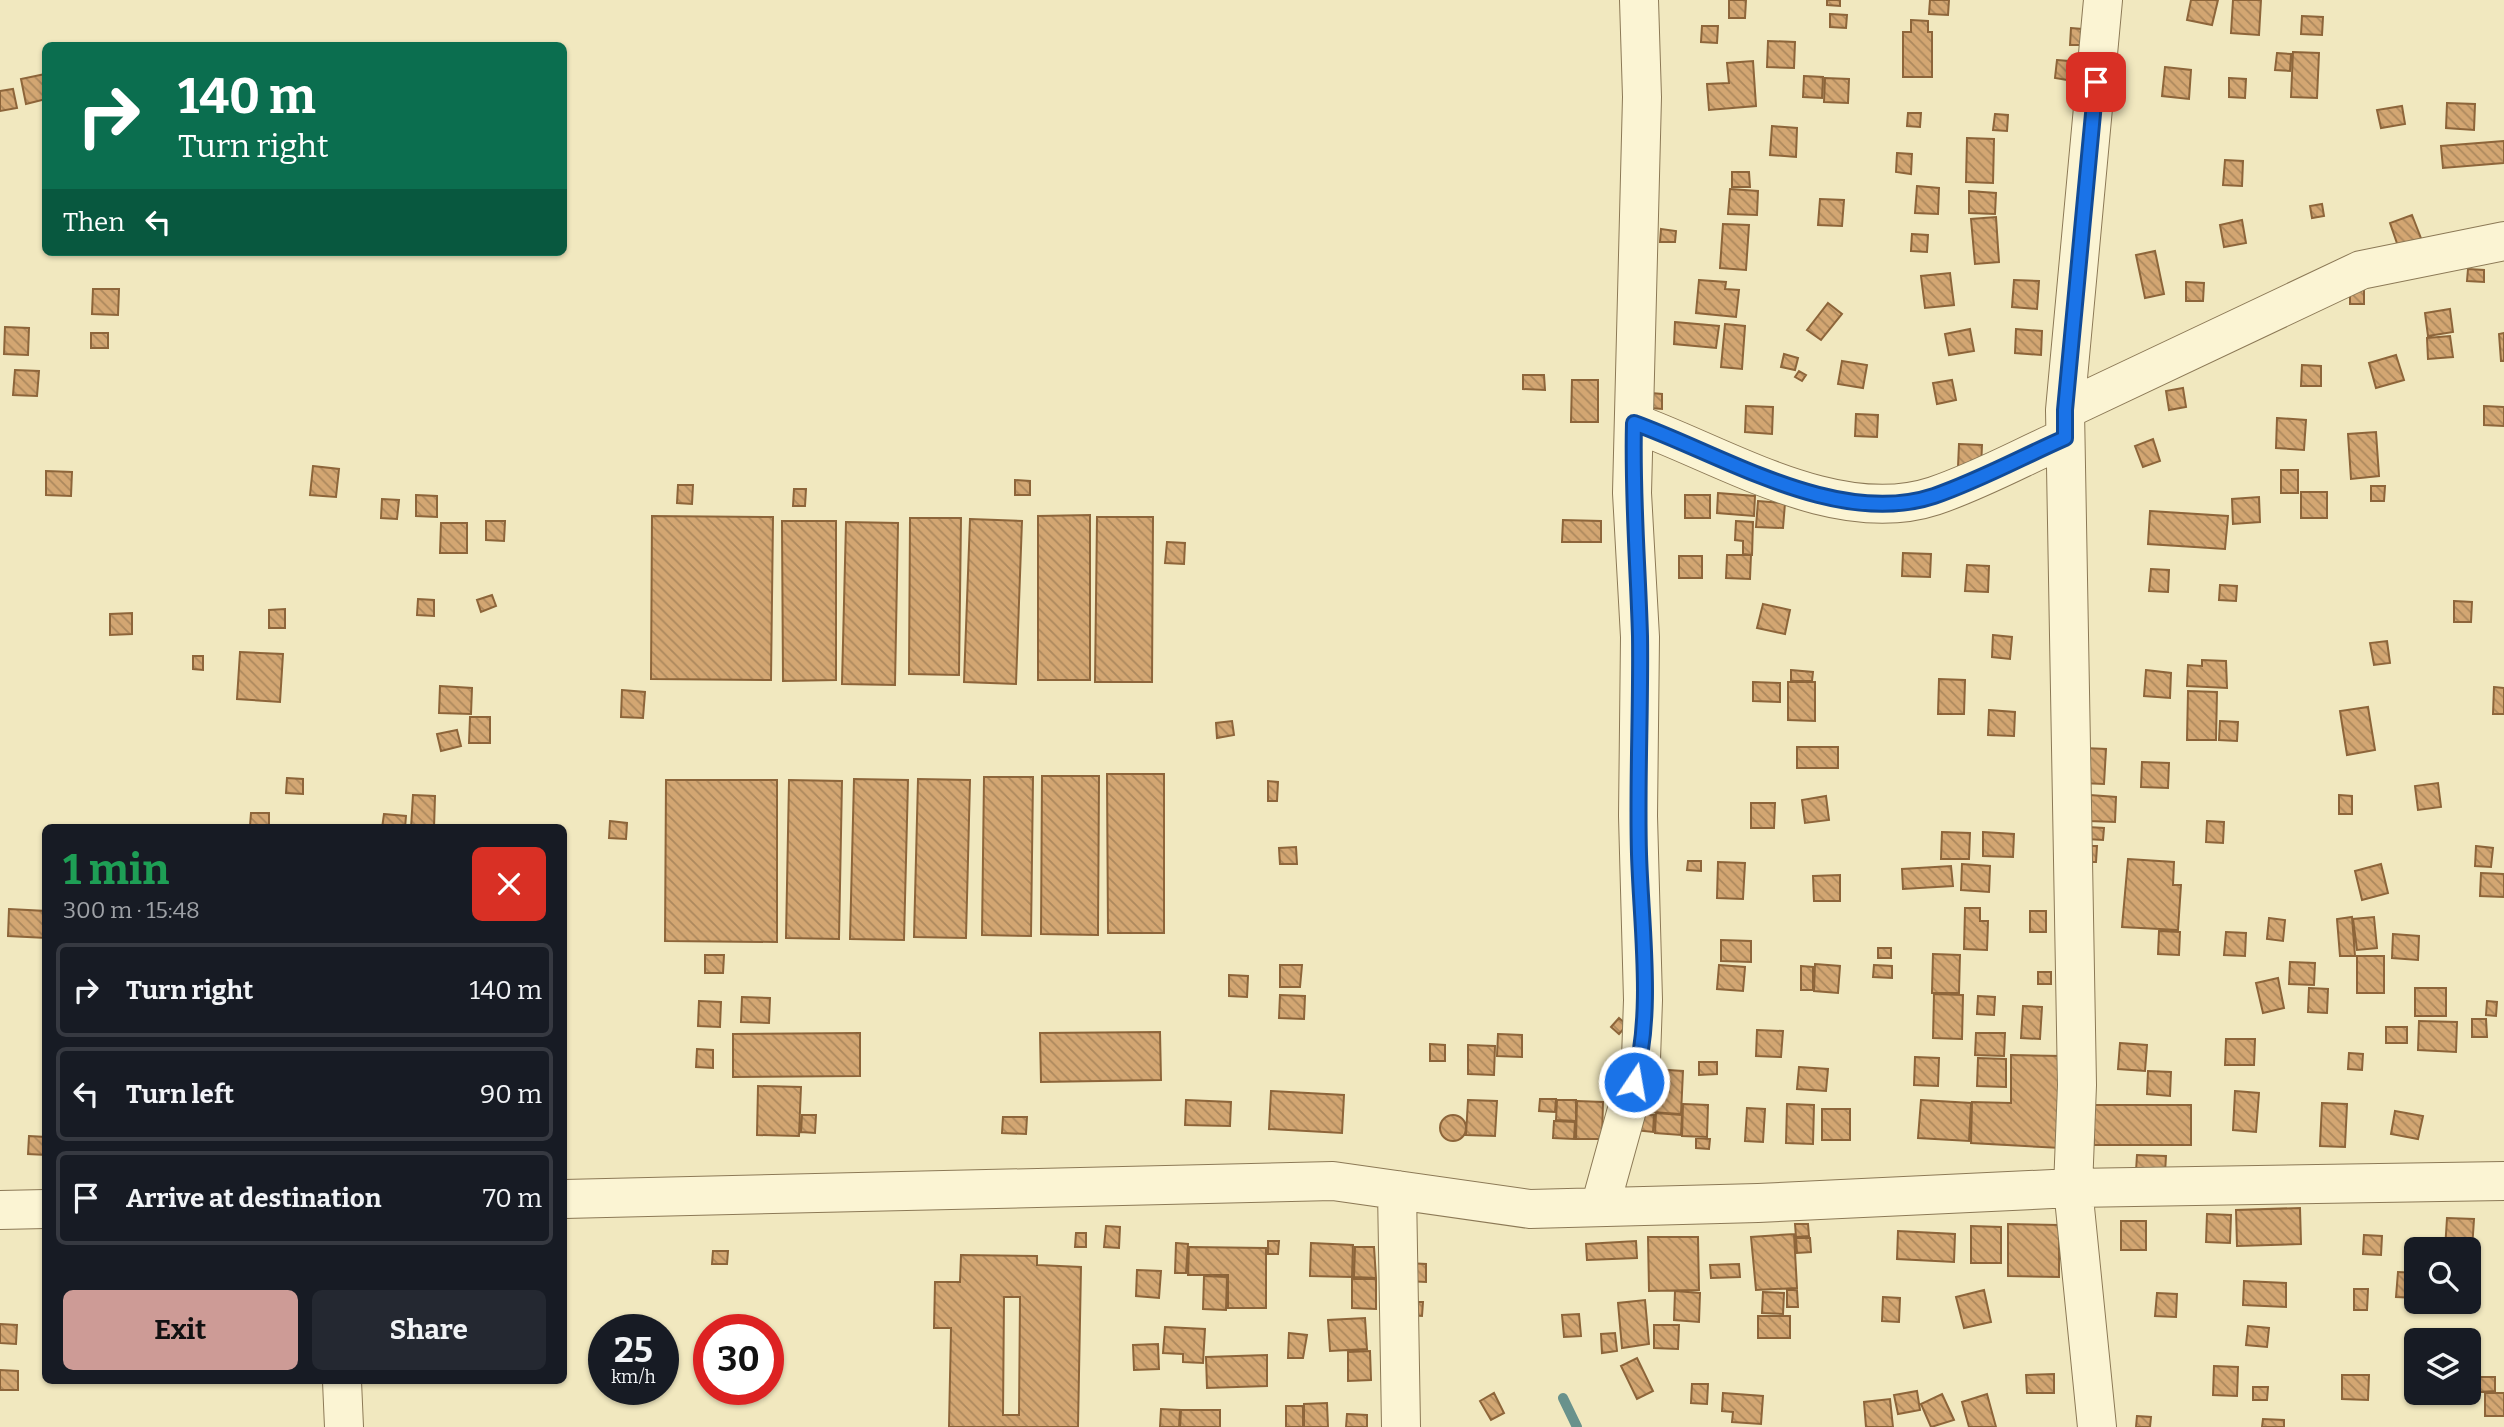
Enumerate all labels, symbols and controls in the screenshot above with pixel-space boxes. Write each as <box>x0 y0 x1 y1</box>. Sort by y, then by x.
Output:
pin <box>2066 52 2126 112</box>
icon: arrive <box>2077 63 2115 101</box>
text: 140 m <box>178 67 316 126</box>
icon: right <box>63 70 154 161</box>
text: Turn right <box>178 127 329 165</box>
icon: left <box>139 203 177 241</box>
text: Then <box>63 207 125 238</box>
text: 1 min <box>63 845 169 895</box>
button: close <box>472 847 546 921</box>
text: 300 m · 15:48 <box>63 896 200 924</box>
icon: right <box>67 971 105 1009</box>
text: Turn right <box>126 975 253 1006</box>
text: 140 m <box>470 975 542 1006</box>
position arrow <box>1597 1045 1671 1119</box>
icon: left <box>67 1075 105 1113</box>
text: Turn left <box>126 1079 234 1110</box>
text: 90 m <box>480 1079 542 1110</box>
icon: arrive <box>67 1179 105 1217</box>
text: Arrive at destination <box>126 1183 381 1214</box>
text: 70 m <box>483 1183 542 1214</box>
map controls <box>2404 1237 2481 1405</box>
button: search <box>2404 1237 2481 1314</box>
button: Exit <box>63 1290 298 1370</box>
button: Share <box>312 1290 546 1370</box>
speed limit sign: 30 <box>693 1314 784 1405</box>
button: layers <box>2404 1328 2481 1405</box>
text: 25 <box>614 1329 653 1371</box>
text: km/h <box>611 1366 656 1388</box>

